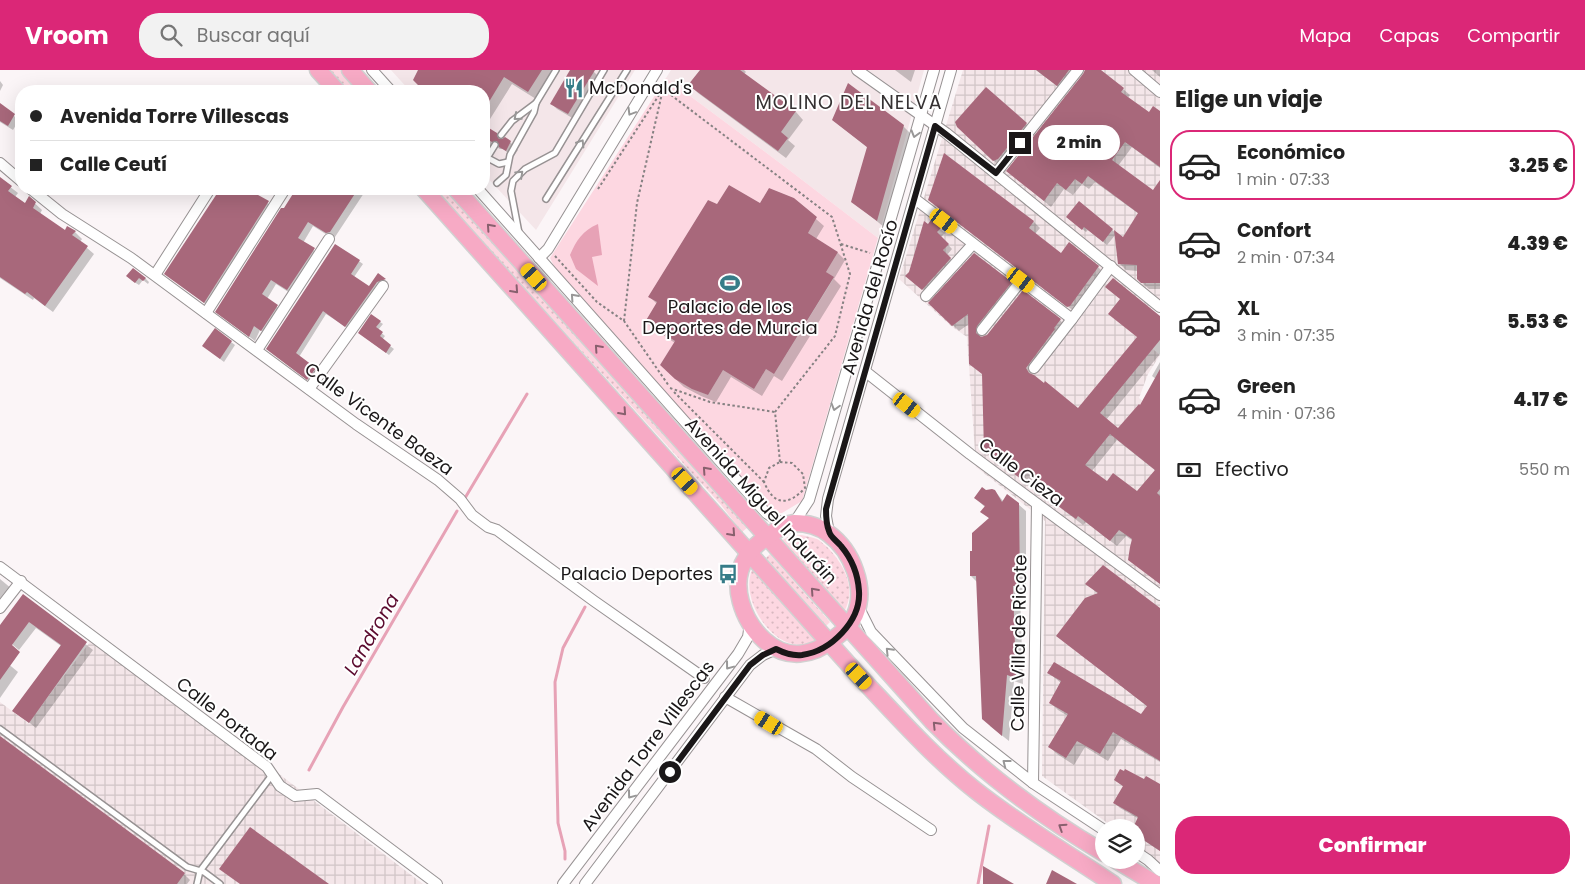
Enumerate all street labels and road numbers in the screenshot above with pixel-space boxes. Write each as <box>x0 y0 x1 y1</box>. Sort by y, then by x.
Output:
street label: Avenida del Rocío <box>835 216 904 377</box>
street label: Calle Vicente Baeza <box>300 356 459 481</box>
street label: Avenida Miguel Induráin <box>679 412 843 590</box>
street label: Calle Cieza <box>974 431 1069 512</box>
street label: Calle Villa de Ricote <box>1004 554 1033 732</box>
street label: Avenida Torre Villescas <box>575 655 720 836</box>
street label: Calle Portada <box>171 671 283 766</box>

